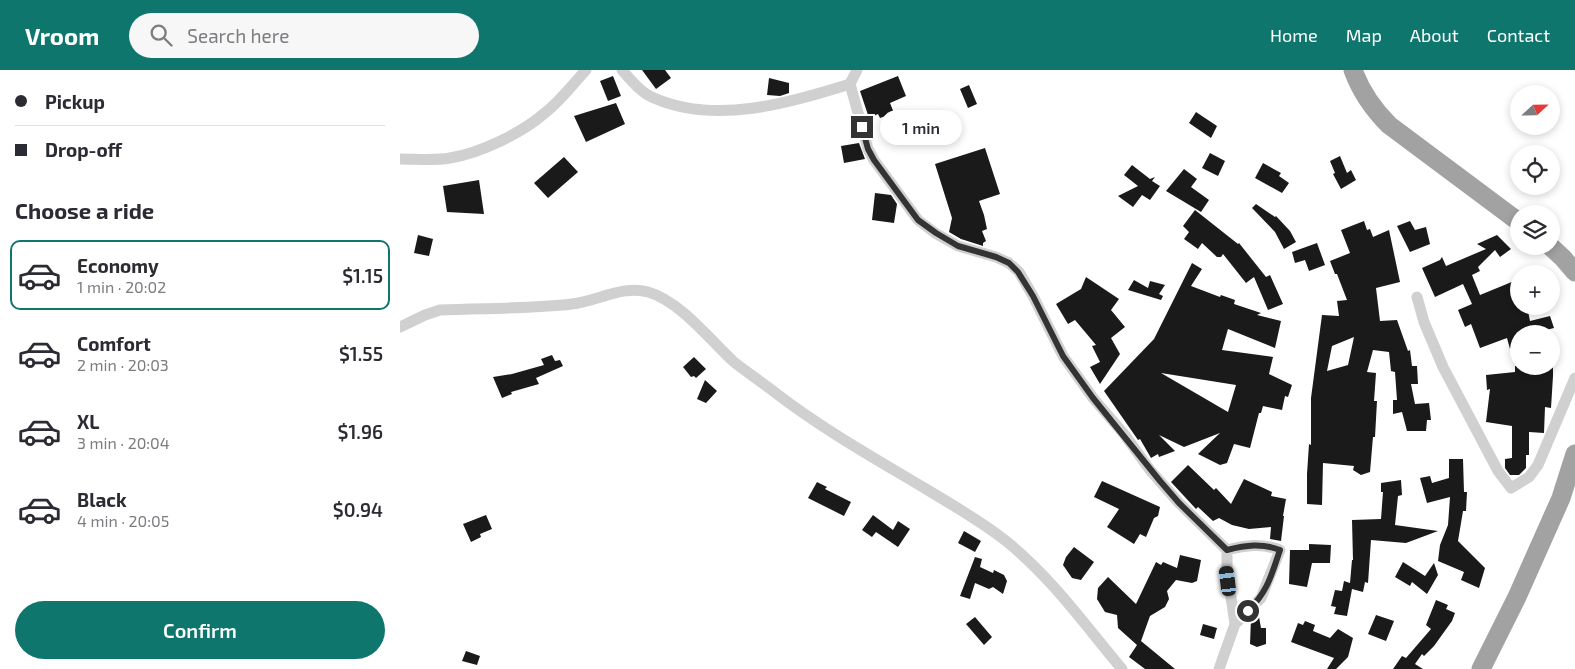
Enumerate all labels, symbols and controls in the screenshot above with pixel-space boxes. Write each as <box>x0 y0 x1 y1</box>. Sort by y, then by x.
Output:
search box <box>129 13 479 58</box>
text: Vroom <box>25 21 99 50</box>
icon: search <box>147 21 175 49</box>
text: Search here <box>187 24 289 47</box>
text: Home <box>1270 24 1318 46</box>
text: Map <box>1346 24 1382 46</box>
text: About <box>1410 24 1459 46</box>
text: Contact <box>1487 24 1550 46</box>
north arrow <box>1510 85 1560 135</box>
map controls <box>1510 85 1560 375</box>
text: Pickup <box>45 90 105 113</box>
callout: 1 min <box>880 110 962 144</box>
route end <box>851 116 873 138</box>
text: 1 min <box>902 118 940 137</box>
text: Drop-off <box>45 138 122 161</box>
button: locate <box>1510 145 1560 195</box>
text: Choose a ride <box>15 197 154 223</box>
button: layers <box>1510 205 1560 255</box>
icon: car <box>17 253 62 298</box>
text: Economy <box>77 254 159 277</box>
text: $1.15 <box>342 264 383 287</box>
button: + <box>1510 265 1560 315</box>
text: 1 min · 20:02 <box>77 277 166 296</box>
button: − <box>1510 325 1560 375</box>
icon: car <box>17 331 62 376</box>
text: Comfort <box>77 332 151 355</box>
text: $1.55 <box>339 342 383 365</box>
text: 2 min · 20:03 <box>77 355 169 374</box>
icon: car <box>17 409 62 454</box>
text: XL <box>77 410 99 433</box>
text: $1.96 <box>338 420 383 443</box>
text: 3 min · 20:04 <box>77 433 170 452</box>
icon: car <box>17 487 62 532</box>
text: Black <box>77 488 127 511</box>
text: $0.94 <box>333 498 383 521</box>
text: 4 min · 20:05 <box>77 511 169 530</box>
car <box>1218 565 1237 597</box>
route start <box>1237 600 1259 622</box>
button: Confirm <box>15 601 385 659</box>

